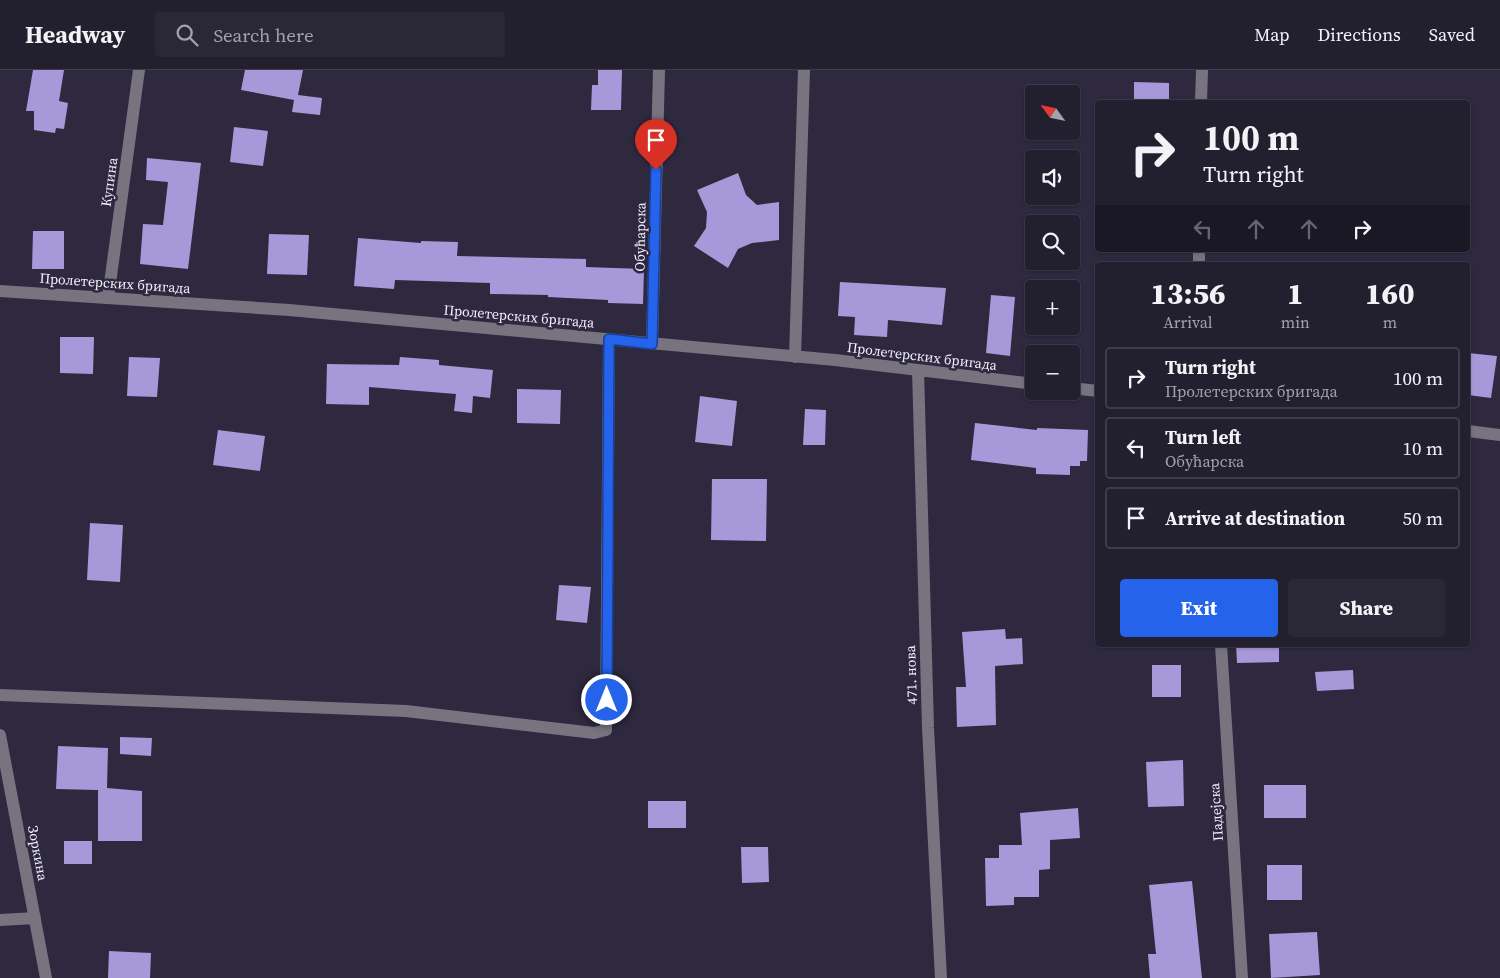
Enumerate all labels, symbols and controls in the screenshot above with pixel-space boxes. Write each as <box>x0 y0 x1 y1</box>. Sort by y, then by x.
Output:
search box <box>155 12 505 57</box>
text: Headway <box>25 18 125 51</box>
icon: search <box>173 21 201 49</box>
text: Search here <box>213 22 314 48</box>
text: Map <box>1254 22 1290 47</box>
text: Directions <box>1318 22 1401 47</box>
text: Saved <box>1429 22 1475 47</box>
north arrow <box>1025 85 1080 140</box>
map controls <box>1025 85 1080 400</box>
text: 100 m <box>1203 114 1299 162</box>
pin <box>635 119 677 170</box>
icon: right <box>1120 120 1185 185</box>
icon: arrive <box>642 126 670 154</box>
button: sound <box>1025 150 1080 205</box>
street label: Купина <box>96 155 122 208</box>
text: Turn right <box>1203 159 1304 189</box>
street label: Обућарска <box>629 201 651 272</box>
button: search <box>1025 215 1080 270</box>
icon: left <box>1189 215 1217 243</box>
icon: ahead <box>1242 215 1270 243</box>
icon: ahead <box>1295 215 1323 243</box>
icon: right <box>1348 215 1376 243</box>
street label: Пролетерских бригада <box>39 268 192 298</box>
text: 13:56 <box>1150 273 1225 314</box>
text: 1 <box>1287 273 1304 314</box>
text: 160 <box>1365 273 1415 314</box>
button: + <box>1025 280 1080 335</box>
street label: Пролетерских бригада <box>443 299 596 333</box>
text: Arrival <box>1163 311 1213 333</box>
text: min <box>1281 311 1310 333</box>
text: m <box>1383 311 1397 333</box>
street label: Пролетерских бригада <box>846 337 999 375</box>
button: − <box>1025 345 1080 400</box>
text: Turn right <box>1165 354 1256 380</box>
icon: right <box>1122 364 1150 392</box>
text: 100 m <box>1393 365 1443 391</box>
text: Пролетерских бригада <box>1165 380 1338 402</box>
text: Turn left <box>1165 424 1241 450</box>
icon: left <box>1122 434 1150 462</box>
text: 10 m <box>1402 435 1443 461</box>
text: Обућарска <box>1165 450 1244 472</box>
icon: arrive <box>1122 504 1150 532</box>
text: Arrive at destination <box>1165 505 1345 531</box>
text: 50 m <box>1402 505 1443 531</box>
button: Exit <box>1120 579 1278 637</box>
button: Share <box>1288 579 1445 637</box>
street label: 471. нова <box>900 644 922 705</box>
position arrow <box>580 673 632 725</box>
street label: Падејска <box>1204 781 1228 842</box>
street label: Зоркина <box>23 824 53 883</box>

